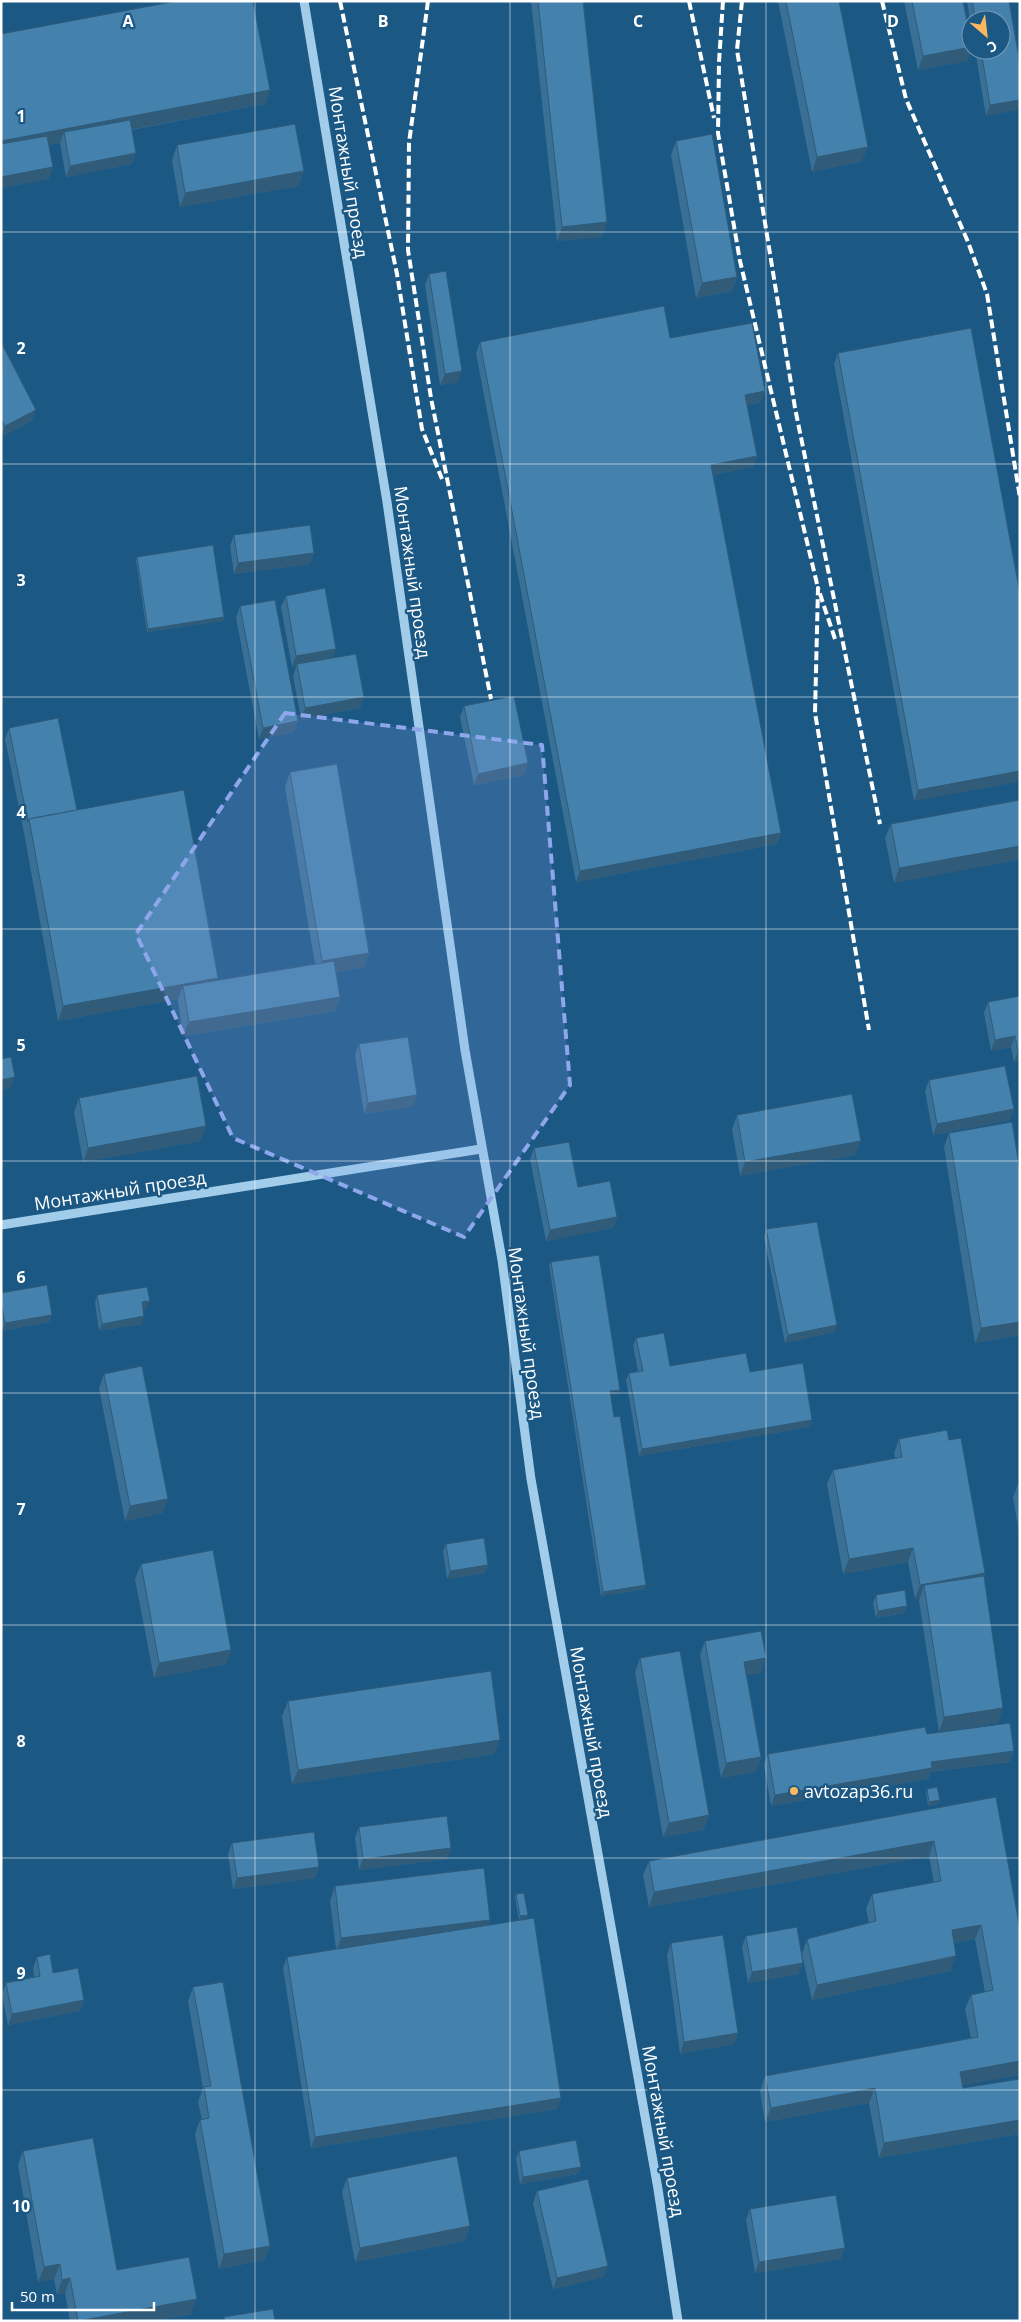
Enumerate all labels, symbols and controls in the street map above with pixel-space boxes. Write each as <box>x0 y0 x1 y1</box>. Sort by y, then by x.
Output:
text: A <box>122 10 134 32</box>
text: B <box>378 10 388 32</box>
text: C <box>633 10 643 32</box>
text: D <box>887 10 899 32</box>
north arrow <box>961 10 1011 60</box>
text: С <box>984 36 1001 57</box>
street label: Монтажный проезд <box>324 84 374 260</box>
text: 1 <box>16 105 26 127</box>
text: 2 <box>16 337 26 359</box>
street label: Монтажный проезд <box>389 484 437 660</box>
text: 3 <box>16 569 26 591</box>
text: 4 <box>16 801 26 823</box>
text: 5 <box>16 1034 26 1056</box>
street label: Монтажный проезд <box>32 1165 208 1215</box>
street label: Монтажный проезд <box>503 1245 551 1421</box>
text: 6 <box>16 1266 26 1288</box>
text: 7 <box>16 1498 26 1520</box>
street label: Монтажный проезд <box>565 1644 619 1820</box>
text: 8 <box>16 1730 26 1752</box>
place label: avtozap36.ru <box>804 1779 913 1803</box>
marker: avtozap36.ru <box>788 1785 800 1797</box>
text: 9 <box>16 1962 26 1984</box>
street label: Монтажный проезд <box>637 2043 691 2219</box>
text: 10 <box>12 2195 30 2217</box>
scale bar <box>12 2280 155 2312</box>
text: 50 m <box>20 2286 55 2306</box>

